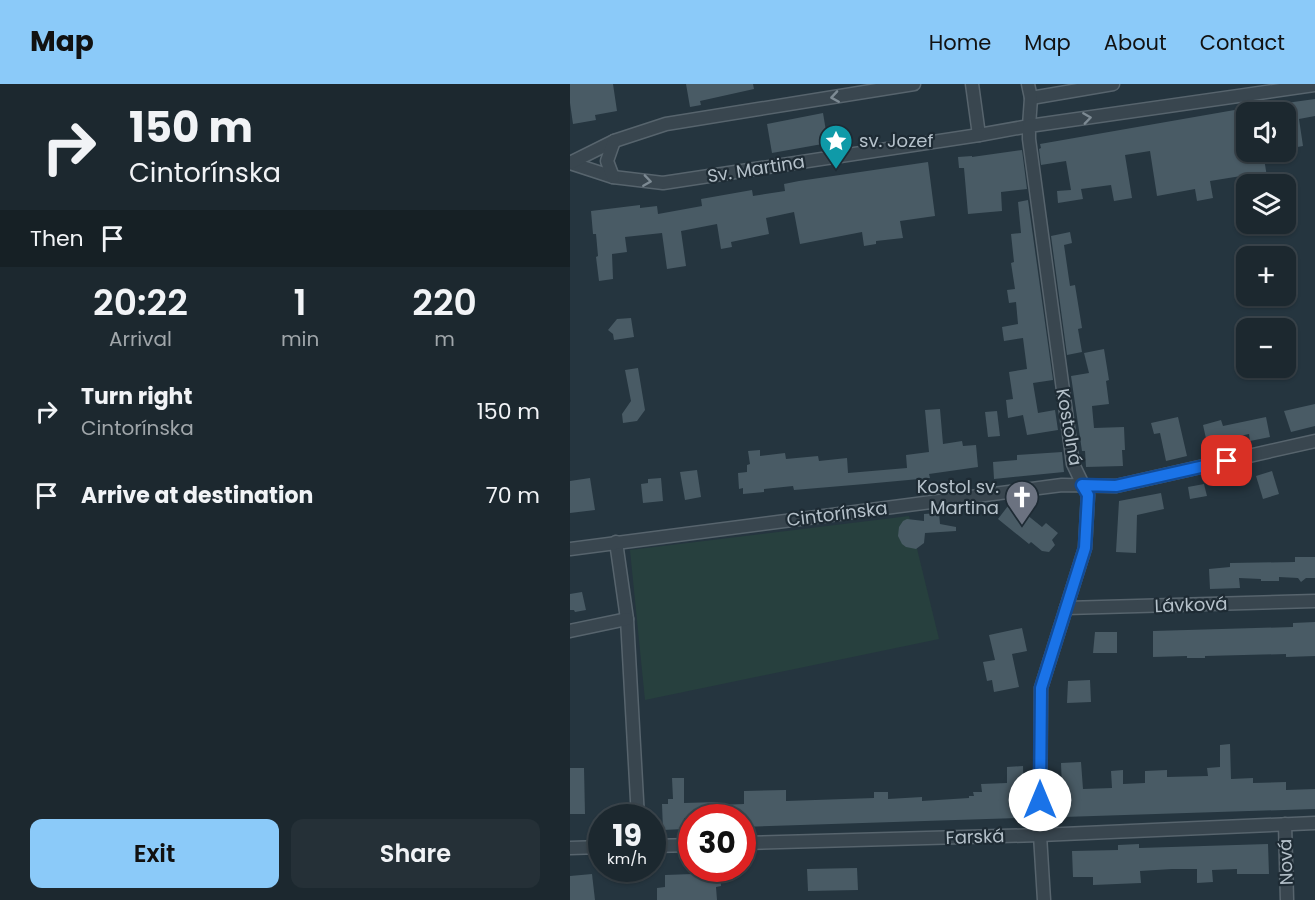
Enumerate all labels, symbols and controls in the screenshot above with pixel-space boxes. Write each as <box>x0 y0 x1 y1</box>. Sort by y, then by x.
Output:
text: Map <box>30 22 94 61</box>
text: Home <box>929 28 991 57</box>
text: Map <box>1024 28 1071 57</box>
text: About <box>1104 28 1167 57</box>
text: Contact <box>1200 28 1285 57</box>
one-way arrow <box>831 90 840 102</box>
text: 150 m <box>129 98 253 157</box>
map controls <box>1236 102 1296 378</box>
button: sound <box>1236 102 1296 162</box>
icon: right <box>30 108 108 186</box>
one-way arrow <box>1082 112 1091 124</box>
place icon: sv. Jozef <box>818 123 854 170</box>
place label: sv. Jozef <box>859 128 933 153</box>
street label: Sv. Martina <box>705 148 806 189</box>
text: Cintorínska <box>129 154 281 191</box>
button: layers <box>1236 174 1296 234</box>
one-way arrow <box>643 175 652 187</box>
icon: arrive <box>96 222 129 255</box>
text: Then <box>30 223 84 254</box>
button: + <box>1236 246 1296 306</box>
text: 20:22 <box>93 277 188 328</box>
text: 1 <box>294 277 307 328</box>
text: 220 <box>412 277 477 328</box>
button: − <box>1236 318 1296 378</box>
text: Arrival <box>109 325 172 353</box>
text: min <box>281 325 319 353</box>
text: m <box>434 325 455 353</box>
text: Turn right <box>81 381 192 412</box>
street label: Kostolná <box>1050 386 1089 467</box>
icon: right <box>30 395 63 428</box>
text: 150 m <box>477 396 540 427</box>
text: Cintorínska <box>81 414 194 442</box>
pin <box>1201 435 1252 486</box>
icon: arrive <box>1210 444 1243 477</box>
place label: Kostol sv. Martina <box>917 474 999 520</box>
icon: arrive <box>30 479 63 512</box>
church icon: Kostol sv. Martina <box>1004 479 1040 526</box>
text: Arrive at destination <box>81 480 313 511</box>
text: 70 m <box>486 480 540 511</box>
street label: Cintorínska <box>785 495 889 532</box>
street label: Lávková <box>1154 591 1228 618</box>
position arrow <box>1008 768 1072 832</box>
speed limit sign: 30 <box>678 804 756 882</box>
text: 19 <box>612 814 642 857</box>
button: Exit <box>30 819 279 888</box>
button: Share <box>291 819 540 888</box>
street label: Farská <box>945 823 1005 850</box>
street label: Nová <box>1272 838 1299 886</box>
text: km/h <box>607 848 647 869</box>

